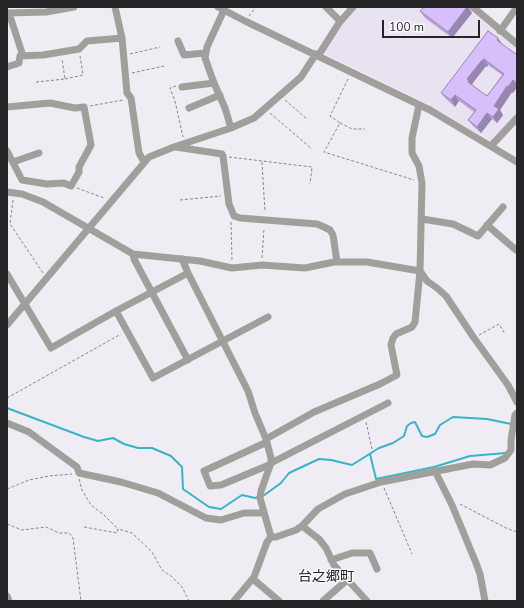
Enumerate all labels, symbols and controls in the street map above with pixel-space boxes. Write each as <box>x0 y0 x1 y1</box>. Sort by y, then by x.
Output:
scale bar <box>384 12 482 38</box>
text: 100 m <box>389 19 424 35</box>
district label: 台之郷町 <box>298 570 354 586</box>

